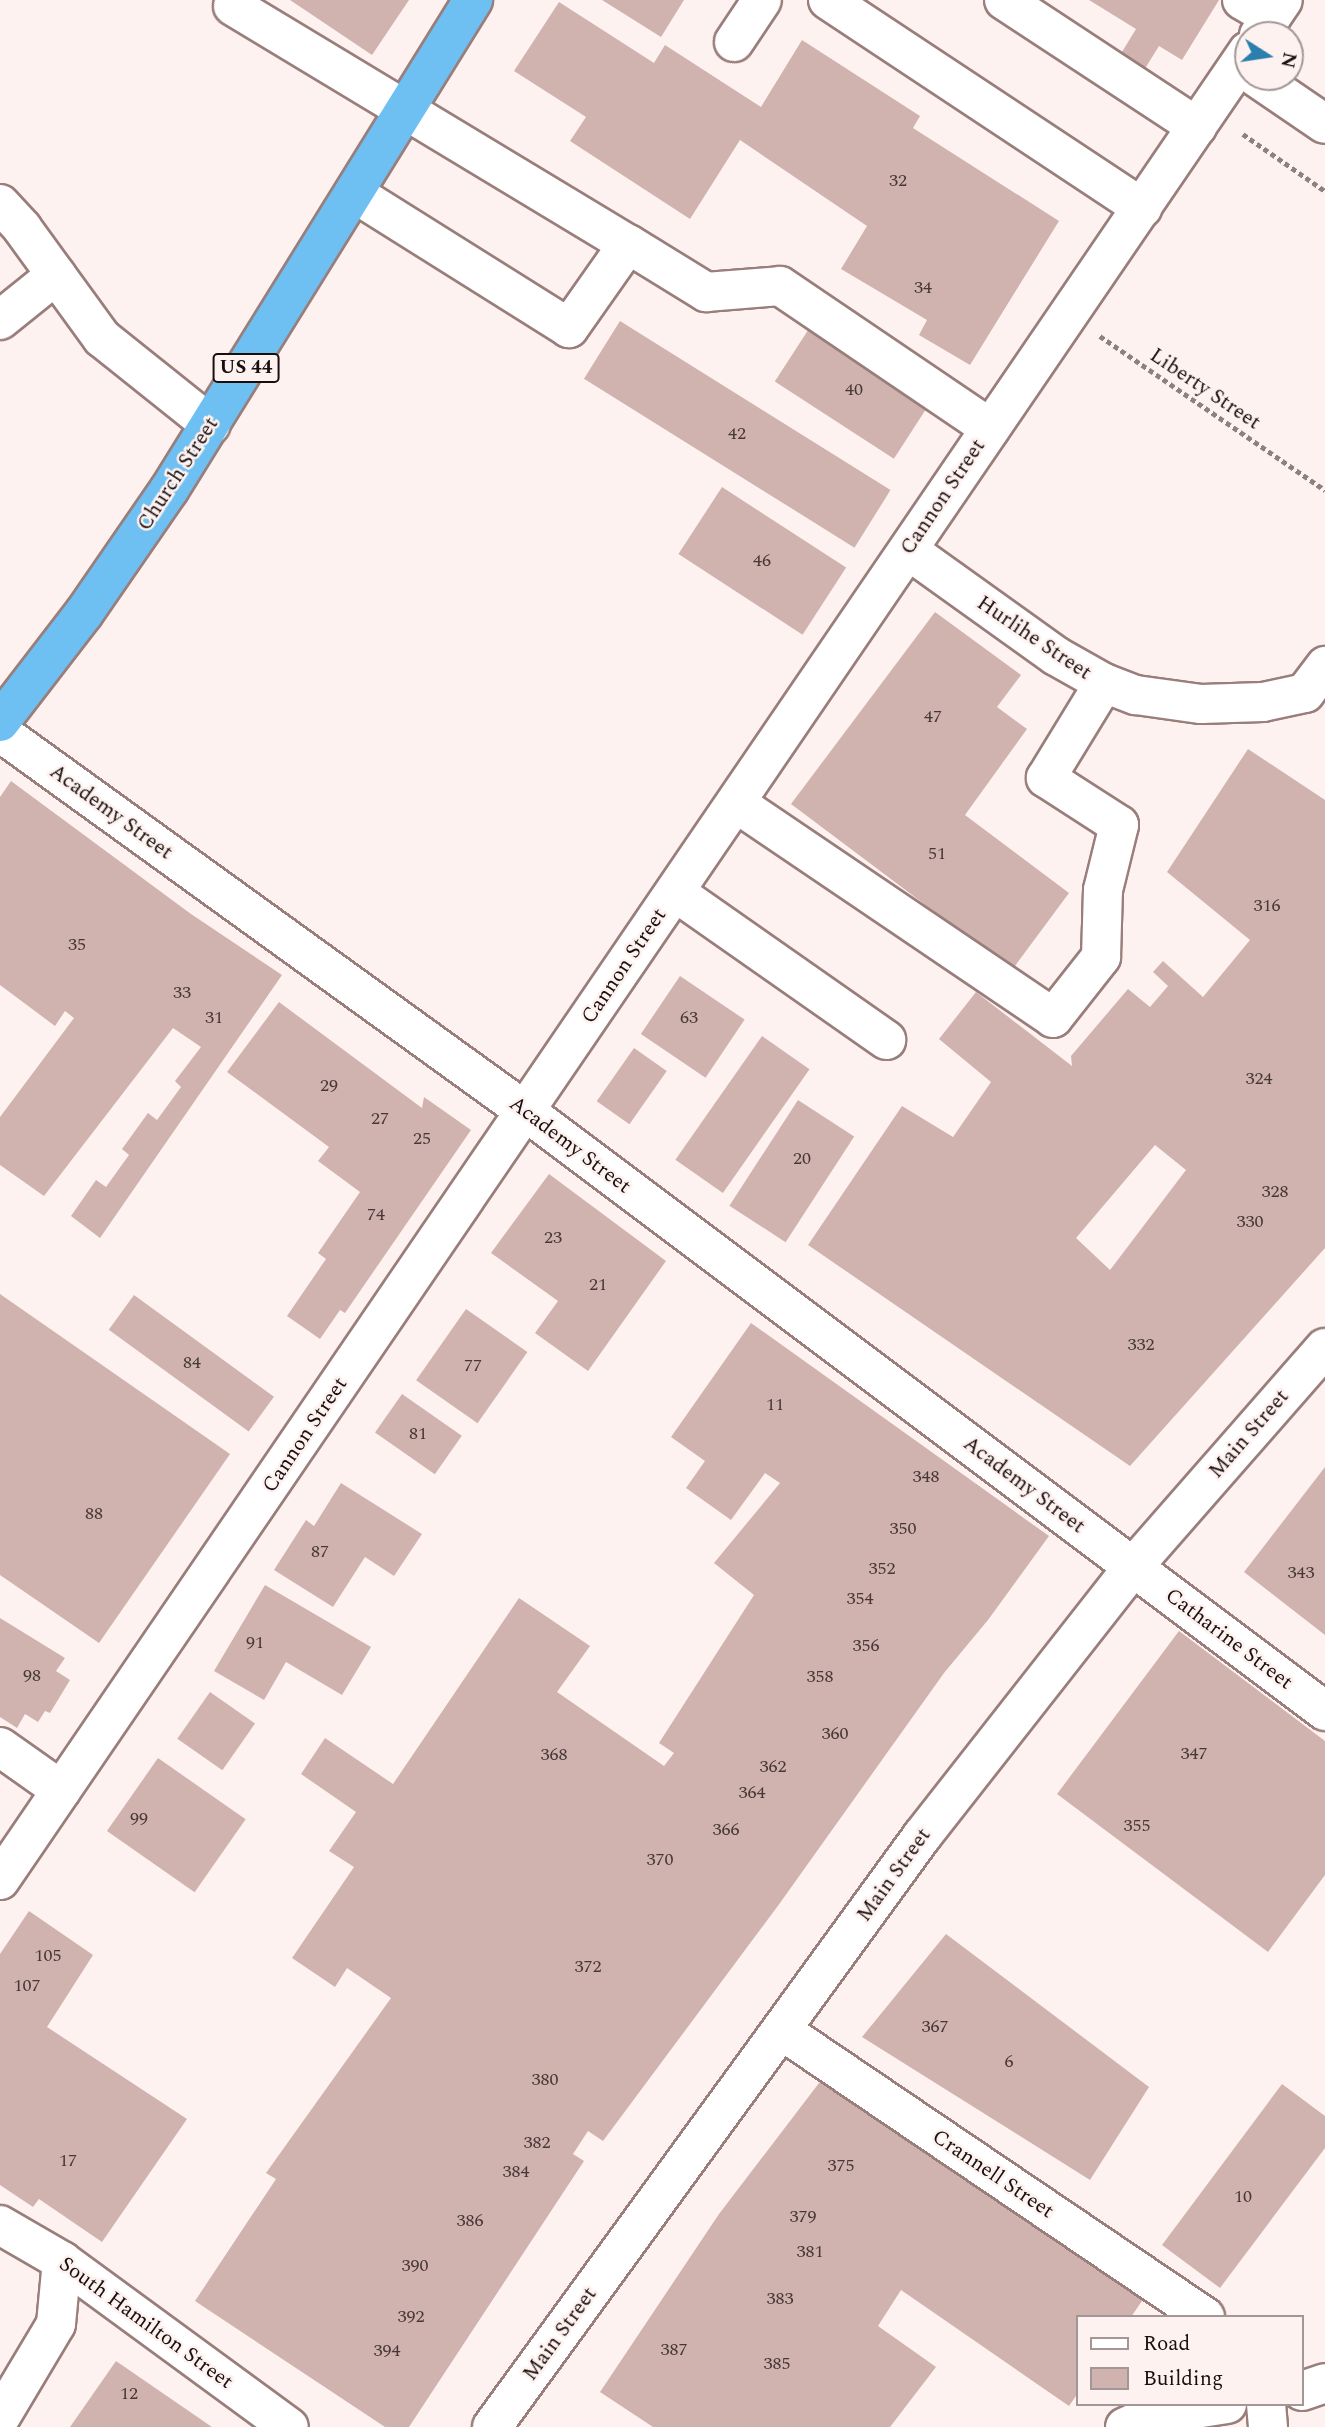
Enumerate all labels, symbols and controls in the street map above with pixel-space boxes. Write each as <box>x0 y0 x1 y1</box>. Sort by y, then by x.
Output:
north arrow <box>1234 21 1304 91</box>
text: N <box>1272 49 1304 71</box>
house number: 32 <box>889 170 907 192</box>
house number: 34 <box>914 277 932 299</box>
street label: Liberty Street <box>1145 343 1265 435</box>
road number: US 44 <box>211 352 281 384</box>
house number: 40 <box>845 379 863 401</box>
street label: Church Street <box>132 413 224 535</box>
house number: 42 <box>728 423 746 445</box>
street label: Cannon Street <box>895 434 991 560</box>
house number: 46 <box>753 550 771 572</box>
street label: Hurlihe Street <box>972 590 1096 686</box>
house number: 47 <box>924 706 942 728</box>
street label: Academy Street <box>45 759 177 865</box>
house number: 51 <box>928 843 946 865</box>
house number: 316 <box>1254 895 1280 917</box>
street label: Cannon Street <box>576 903 672 1029</box>
house number: 35 <box>68 934 86 956</box>
house number: 33 <box>173 982 191 1004</box>
house number: 31 <box>205 1007 223 1029</box>
house number: 63 <box>680 1007 698 1029</box>
house number: 324 <box>1246 1068 1272 1090</box>
house number: 29 <box>320 1075 338 1097</box>
street label: Academy Street <box>504 1091 636 1199</box>
house number: 27 <box>371 1108 389 1130</box>
house number: 25 <box>413 1128 431 1150</box>
house number: 20 <box>793 1148 811 1170</box>
house number: 328 <box>1262 1181 1288 1203</box>
house number: 74 <box>367 1204 385 1226</box>
house number: 330 <box>1237 1211 1263 1233</box>
house number: 23 <box>544 1227 562 1249</box>
house number: 21 <box>589 1274 607 1296</box>
house number: 332 <box>1128 1334 1154 1356</box>
house number: 84 <box>183 1352 201 1374</box>
house number: 77 <box>464 1355 482 1377</box>
street label: Cannon Street <box>257 1372 353 1498</box>
street label: Main Street <box>1204 1384 1294 1484</box>
house number: 11 <box>766 1394 784 1416</box>
house number: 81 <box>409 1423 427 1445</box>
street label: Academy Street <box>958 1431 1090 1539</box>
house number: 348 <box>913 1466 939 1488</box>
house number: 88 <box>85 1503 103 1525</box>
house number: 350 <box>890 1518 916 1540</box>
house number: 87 <box>311 1541 329 1563</box>
house number: 352 <box>869 1558 895 1580</box>
house number: 343 <box>1288 1562 1314 1584</box>
street label: Catharine Street <box>1160 1583 1298 1695</box>
house number: 354 <box>847 1588 873 1610</box>
house number: 91 <box>246 1632 264 1654</box>
house number: 356 <box>853 1635 879 1657</box>
house number: 98 <box>23 1665 41 1687</box>
house number: 358 <box>807 1666 833 1688</box>
house number: 360 <box>822 1723 848 1745</box>
house number: 347 <box>1181 1743 1207 1765</box>
house number: 368 <box>541 1744 567 1766</box>
house number: 362 <box>760 1756 786 1778</box>
house number: 364 <box>739 1782 765 1804</box>
house number: 99 <box>130 1808 148 1830</box>
house number: 355 <box>1124 1815 1150 1837</box>
house number: 366 <box>713 1819 739 1841</box>
street label: Main Street <box>852 1823 936 1927</box>
house number: 370 <box>647 1849 673 1871</box>
house number: 105 <box>35 1945 61 1967</box>
house number: 372 <box>575 1956 601 1978</box>
house number: 107 <box>14 1975 40 1997</box>
house number: 367 <box>922 2016 948 2038</box>
house number: 6 <box>1005 2051 1013 2073</box>
house number: 380 <box>532 2069 558 2091</box>
street label: Crannell Street <box>927 2124 1059 2224</box>
house number: 382 <box>524 2132 550 2154</box>
house number: 17 <box>59 2150 77 2172</box>
house number: 375 <box>828 2155 854 2177</box>
house number: 384 <box>503 2161 529 2183</box>
house number: 10 <box>1234 2186 1252 2208</box>
house number: 379 <box>790 2206 816 2228</box>
house number: 386 <box>457 2210 483 2232</box>
house number: 381 <box>797 2241 823 2263</box>
street label: South Hamilton Street <box>54 2251 238 2395</box>
house number: 390 <box>402 2255 428 2277</box>
street label: Main Street <box>518 2282 602 2386</box>
house number: 383 <box>767 2288 793 2310</box>
house number: 392 <box>398 2306 424 2328</box>
legend <box>1076 2315 1304 2406</box>
text: Road <box>1143 2328 1190 2360</box>
house number: 387 <box>661 2339 687 2361</box>
house number: 394 <box>374 2340 400 2362</box>
house number: 385 <box>764 2353 790 2375</box>
text: Building <box>1143 2363 1223 2395</box>
house number: 12 <box>120 2383 138 2405</box>

